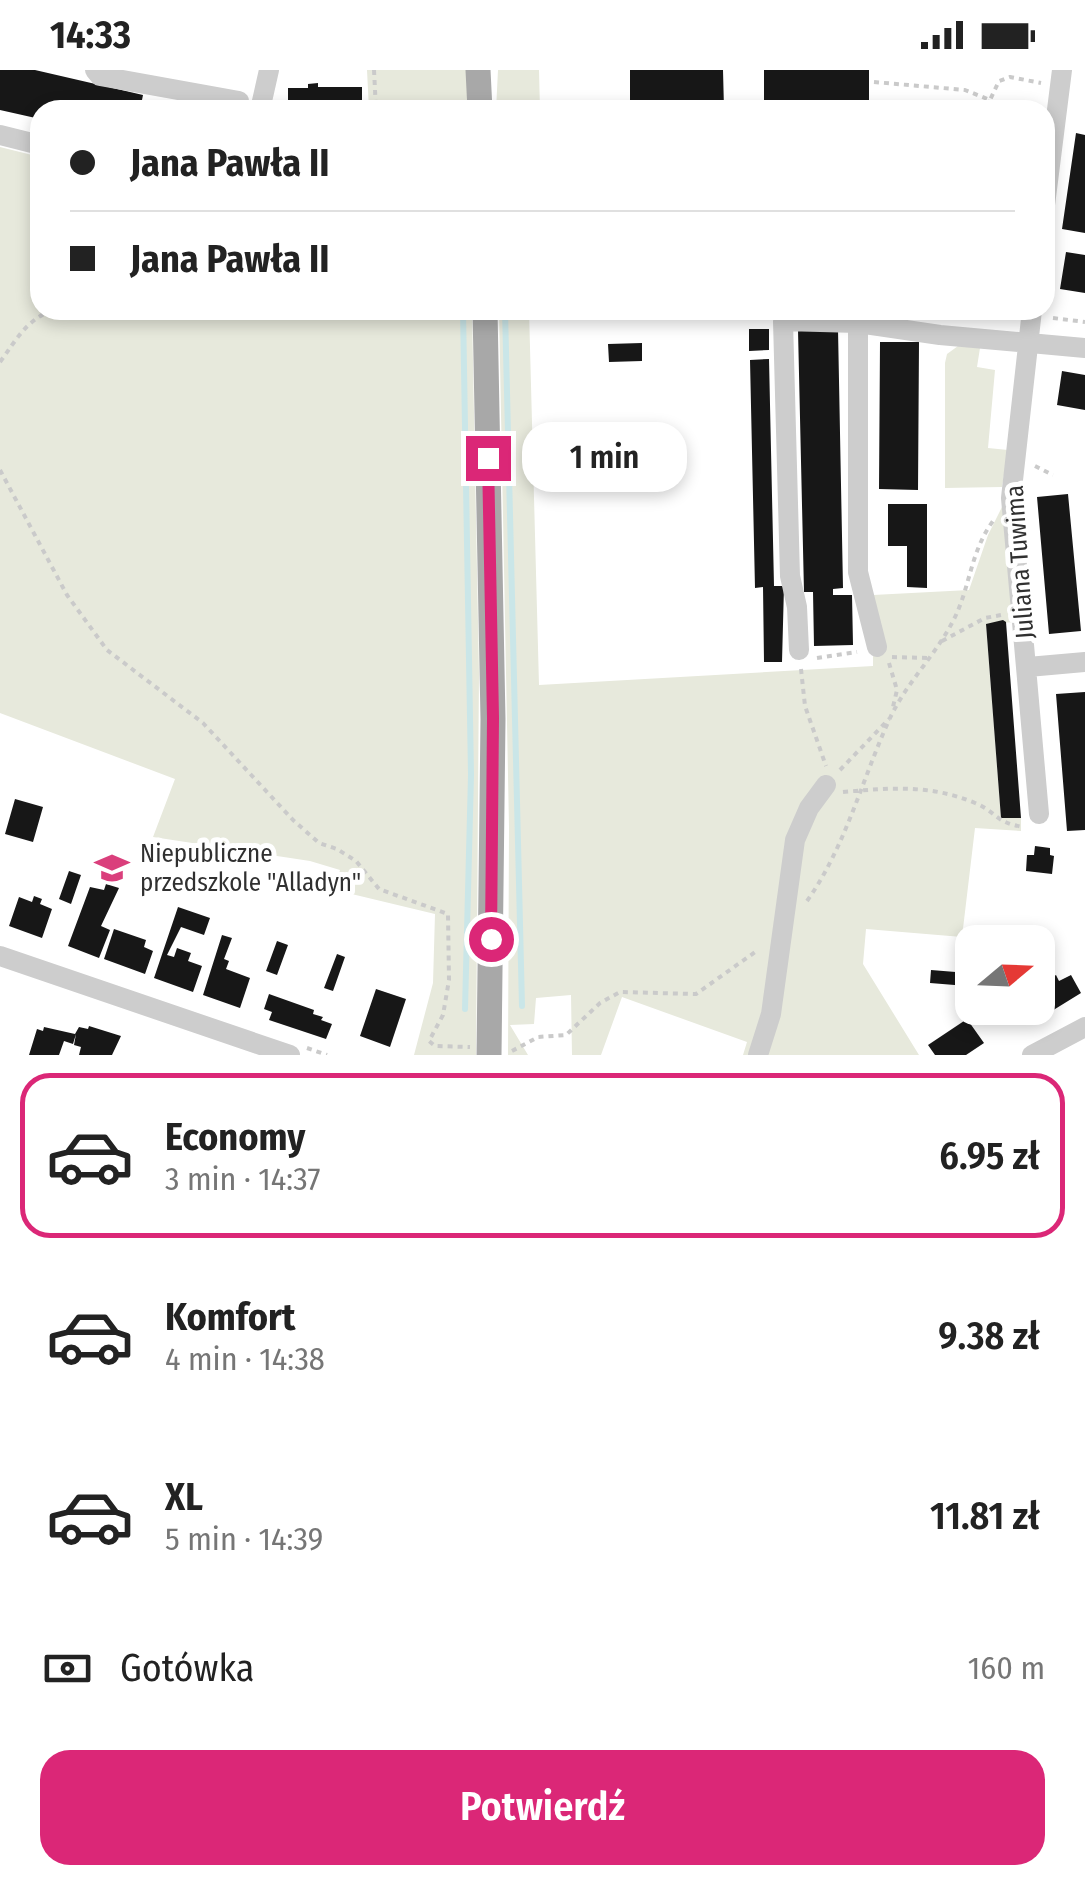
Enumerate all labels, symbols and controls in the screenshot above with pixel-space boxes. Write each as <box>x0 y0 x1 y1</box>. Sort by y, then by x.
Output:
text: 14:33 <box>50 12 131 58</box>
text: Jana Pawła II <box>130 140 330 186</box>
text: Jana Pawła II <box>130 236 330 282</box>
callout: 1 min <box>523 423 688 493</box>
route end <box>466 436 511 481</box>
text: 1 min <box>570 438 639 476</box>
street label: Juliana Tuwima <box>1000 484 1040 640</box>
place label: Niepubliczne przedszkole "Alladyn" <box>140 839 361 898</box>
school or university icon: Niepubliczne przedszkole "Alladyn" <box>93 849 131 887</box>
route start <box>469 917 514 962</box>
north arrow <box>955 925 1055 1025</box>
map controls <box>955 925 1055 1025</box>
icon: car <box>45 1111 135 1201</box>
text: Economy <box>165 1114 305 1160</box>
text: 6.95 zł <box>939 1133 1040 1179</box>
text: 3 min · 14:37 <box>165 1160 321 1198</box>
icon: car <box>45 1291 135 1381</box>
text: Komfort <box>165 1294 295 1340</box>
text: 9.38 zł <box>938 1313 1040 1359</box>
text: 4 min · 14:38 <box>165 1340 325 1378</box>
icon: car <box>45 1471 135 1561</box>
text: XL <box>165 1474 203 1520</box>
text: 11.81 zł <box>930 1493 1040 1539</box>
text: 5 min · 14:39 <box>165 1520 323 1558</box>
icon: cash <box>40 1641 95 1696</box>
text: Gotówka <box>120 1645 254 1691</box>
text: 160 m <box>968 1649 1045 1687</box>
button: Potwierdź <box>40 1750 1045 1865</box>

